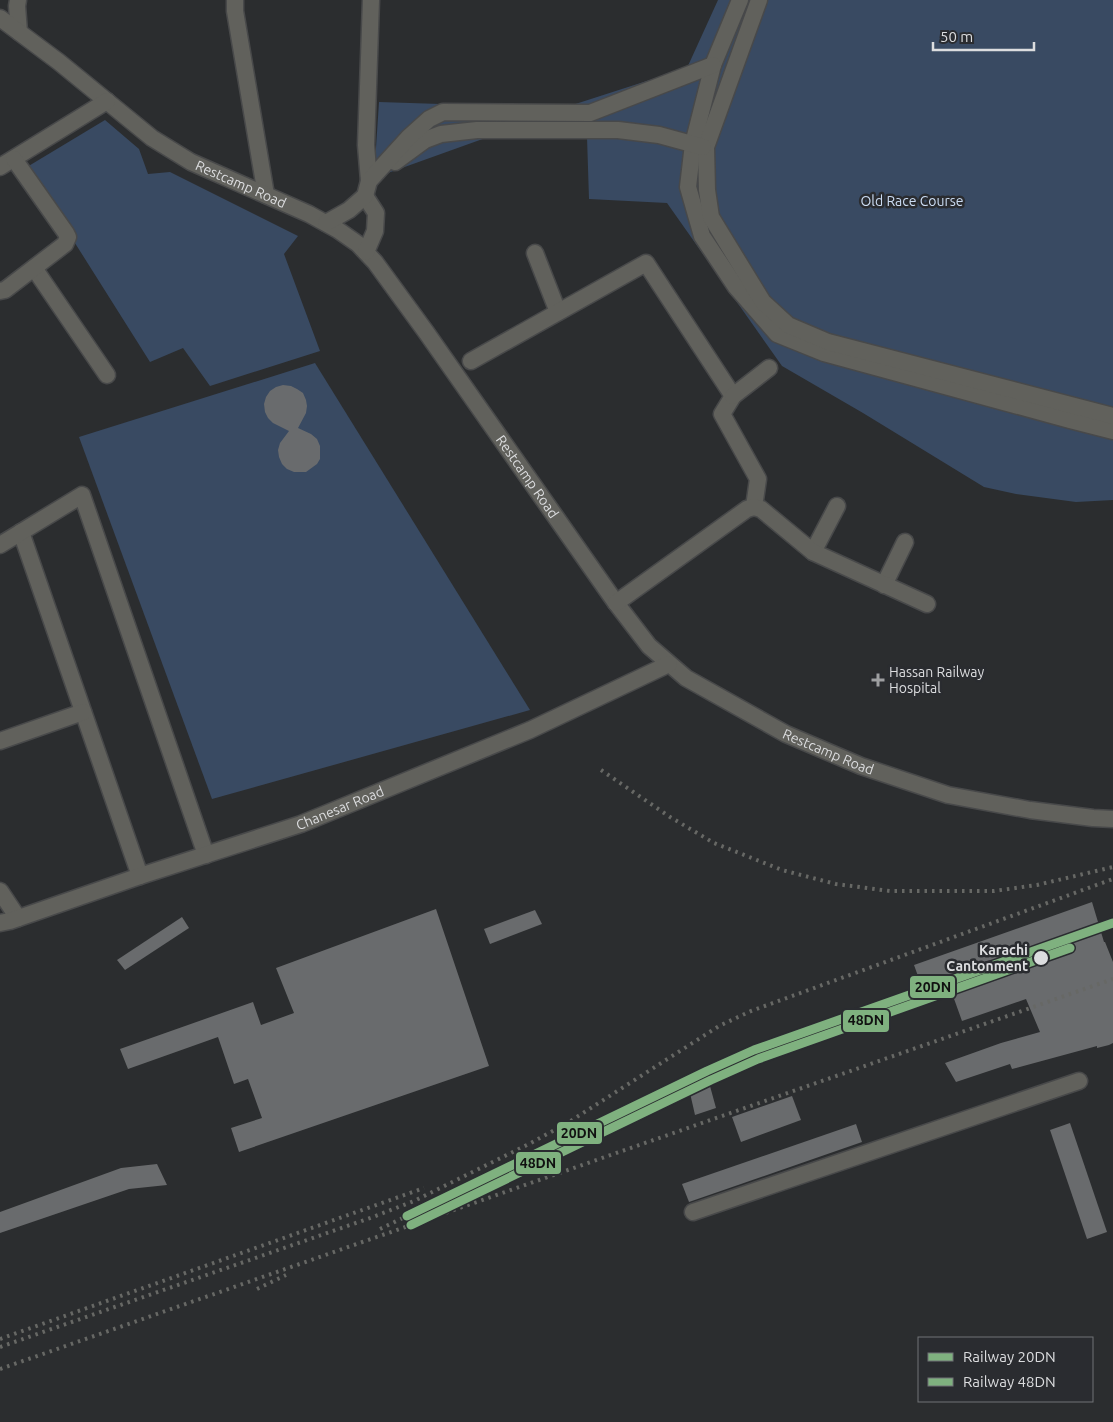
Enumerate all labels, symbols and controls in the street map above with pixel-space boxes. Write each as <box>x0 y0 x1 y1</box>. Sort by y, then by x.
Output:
scale bar <box>933 20 1034 52</box>
text: 50 m <box>940 28 973 45</box>
street label: Restcamp Road <box>193 157 289 211</box>
park label: Old Race Course <box>860 193 964 209</box>
street label: Restcamp Road <box>493 432 562 521</box>
place label: Hassan Railway Hospital <box>889 664 984 696</box>
marker: Hassan Railway Hospital <box>871 673 885 687</box>
street label: Restcamp Road <box>780 726 876 778</box>
street label: Chanesar Road <box>294 783 386 833</box>
place label: Karachi Cantonment <box>946 942 1028 974</box>
marker: Karachi Cantonment <box>1032 949 1050 967</box>
line badge: 20DN <box>909 975 956 999</box>
text: 20DN <box>915 979 951 995</box>
line badge: 48DN <box>842 1009 890 1033</box>
text: 48DN <box>848 1012 884 1028</box>
line badge: 20DN <box>556 1121 603 1145</box>
text: 20DN <box>561 1125 597 1141</box>
line badge: 48DN <box>515 1151 562 1175</box>
text: 48DN <box>520 1155 556 1171</box>
legend <box>918 1337 1093 1402</box>
text: Railway 20DN <box>963 1348 1056 1365</box>
text: Railway 48DN <box>963 1373 1056 1390</box>

